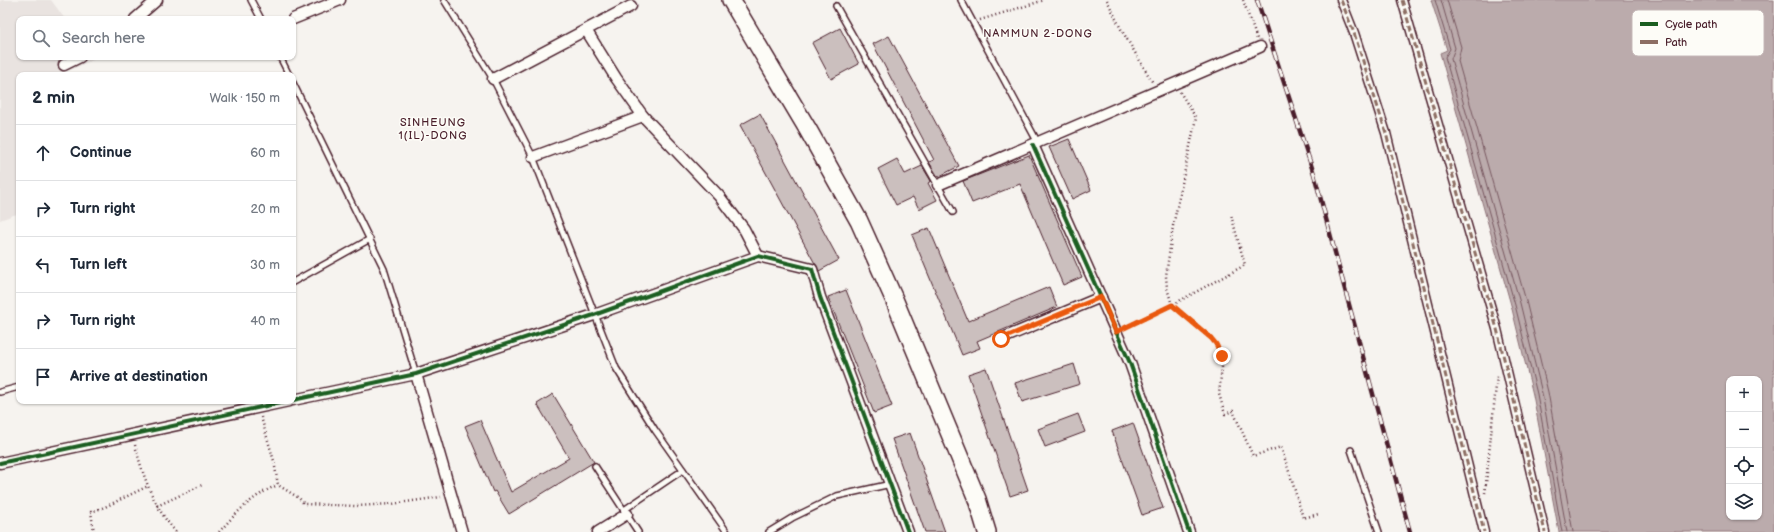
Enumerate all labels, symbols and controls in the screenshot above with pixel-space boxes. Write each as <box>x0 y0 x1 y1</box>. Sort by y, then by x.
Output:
legend <box>1632 10 1764 56</box>
search box <box>16 16 296 60</box>
text: Cycle path <box>1665 18 1717 31</box>
icon: search <box>30 27 52 49</box>
district label: NAMMUN 2-DONG <box>983 27 1093 40</box>
text: Search here <box>62 29 145 48</box>
text: Path <box>1665 36 1687 49</box>
text: 2 min <box>32 88 75 108</box>
text: Walk · 150 m <box>209 90 280 106</box>
district label: SINHEUNG 1(IL)-DONG <box>399 116 467 142</box>
icon: ahead <box>32 142 54 164</box>
text: Continue <box>70 143 132 162</box>
text: 60 m <box>250 145 280 161</box>
icon: right <box>32 198 54 220</box>
text: Turn right <box>70 199 135 218</box>
text: 20 m <box>250 201 280 217</box>
icon: left <box>32 254 54 276</box>
text: Turn left <box>70 255 127 274</box>
text: 30 m <box>250 257 280 273</box>
icon: right <box>32 310 54 332</box>
text: Turn right <box>70 311 135 330</box>
text: 40 m <box>250 313 280 329</box>
route start <box>992 330 1010 348</box>
route end <box>1213 347 1231 365</box>
icon: arrive <box>32 366 54 388</box>
text: Arrive at destination <box>70 367 208 386</box>
map controls <box>1726 376 1762 520</box>
button: + <box>1726 376 1762 412</box>
button: − <box>1726 412 1762 448</box>
button: locate <box>1726 448 1762 484</box>
button: layers <box>1726 484 1762 520</box>

